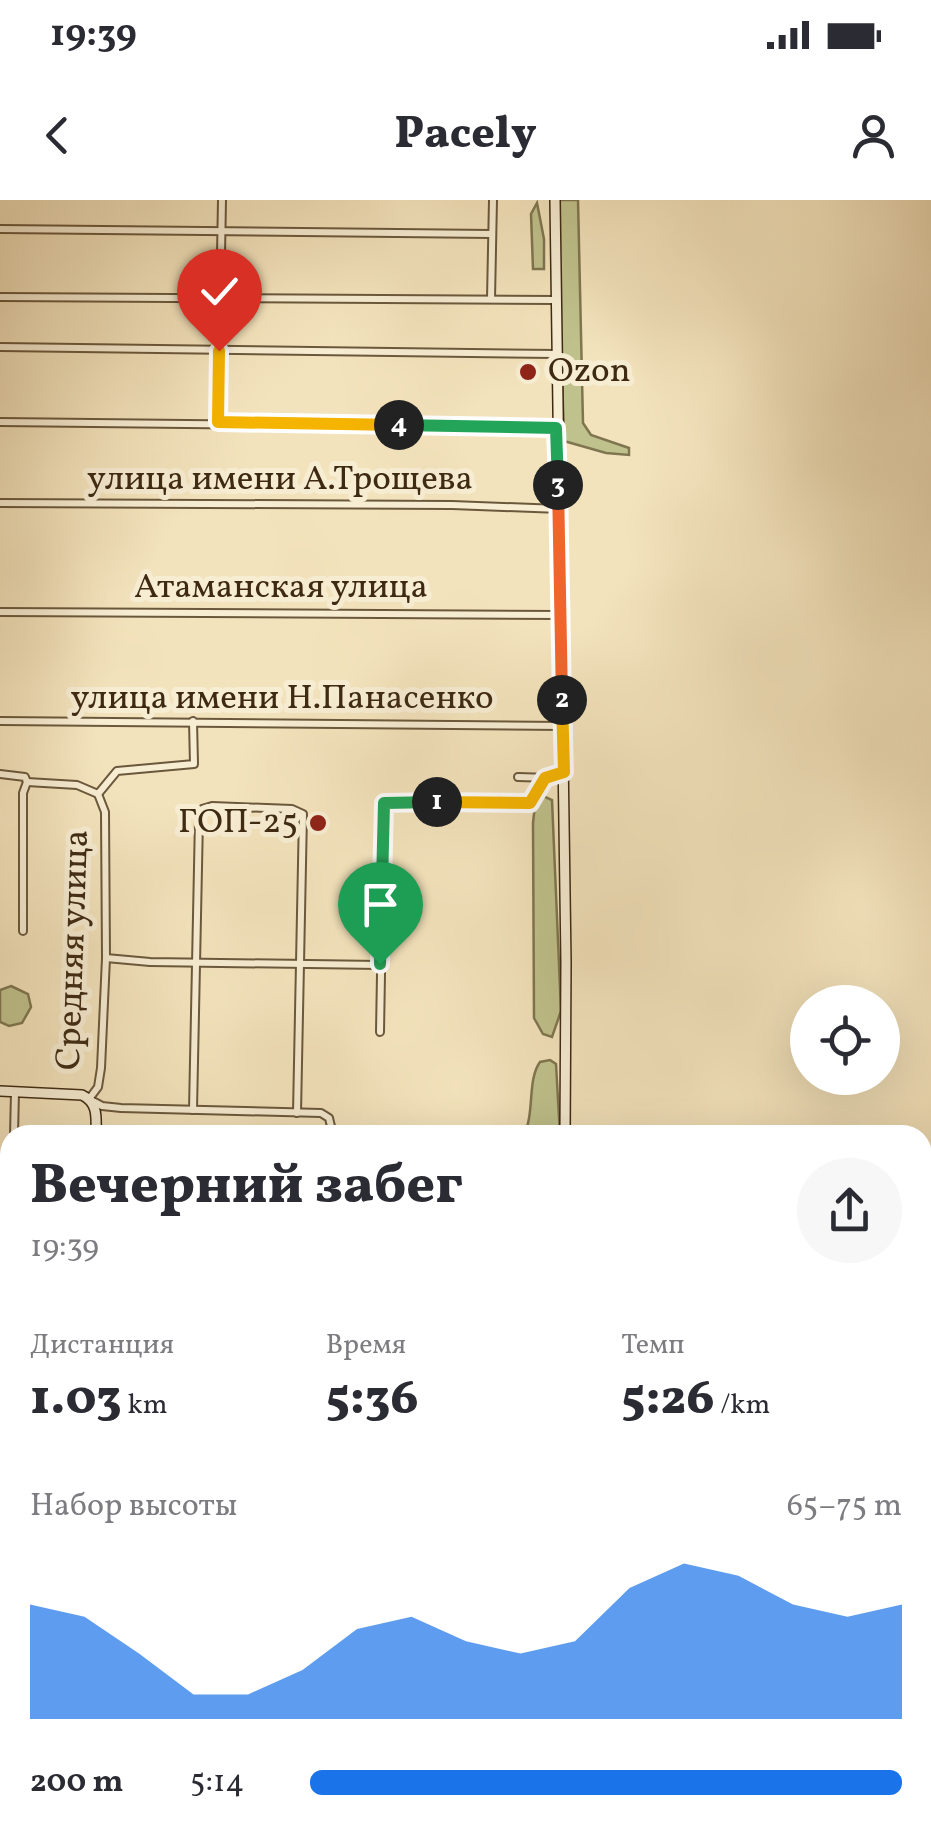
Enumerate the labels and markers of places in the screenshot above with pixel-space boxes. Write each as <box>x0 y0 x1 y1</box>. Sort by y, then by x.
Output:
pin <box>177 249 262 352</box>
place label: Ozon <box>548 348 631 396</box>
marker: Ozon <box>517 361 539 383</box>
pin: 4 <box>374 400 424 450</box>
pin: 3 <box>533 460 583 510</box>
pin: 2 <box>537 675 587 725</box>
pin: 1 <box>412 777 462 827</box>
place label: ГОП-25 <box>178 799 298 847</box>
marker: ГОП-25 <box>307 812 329 834</box>
pin <box>338 862 423 965</box>

